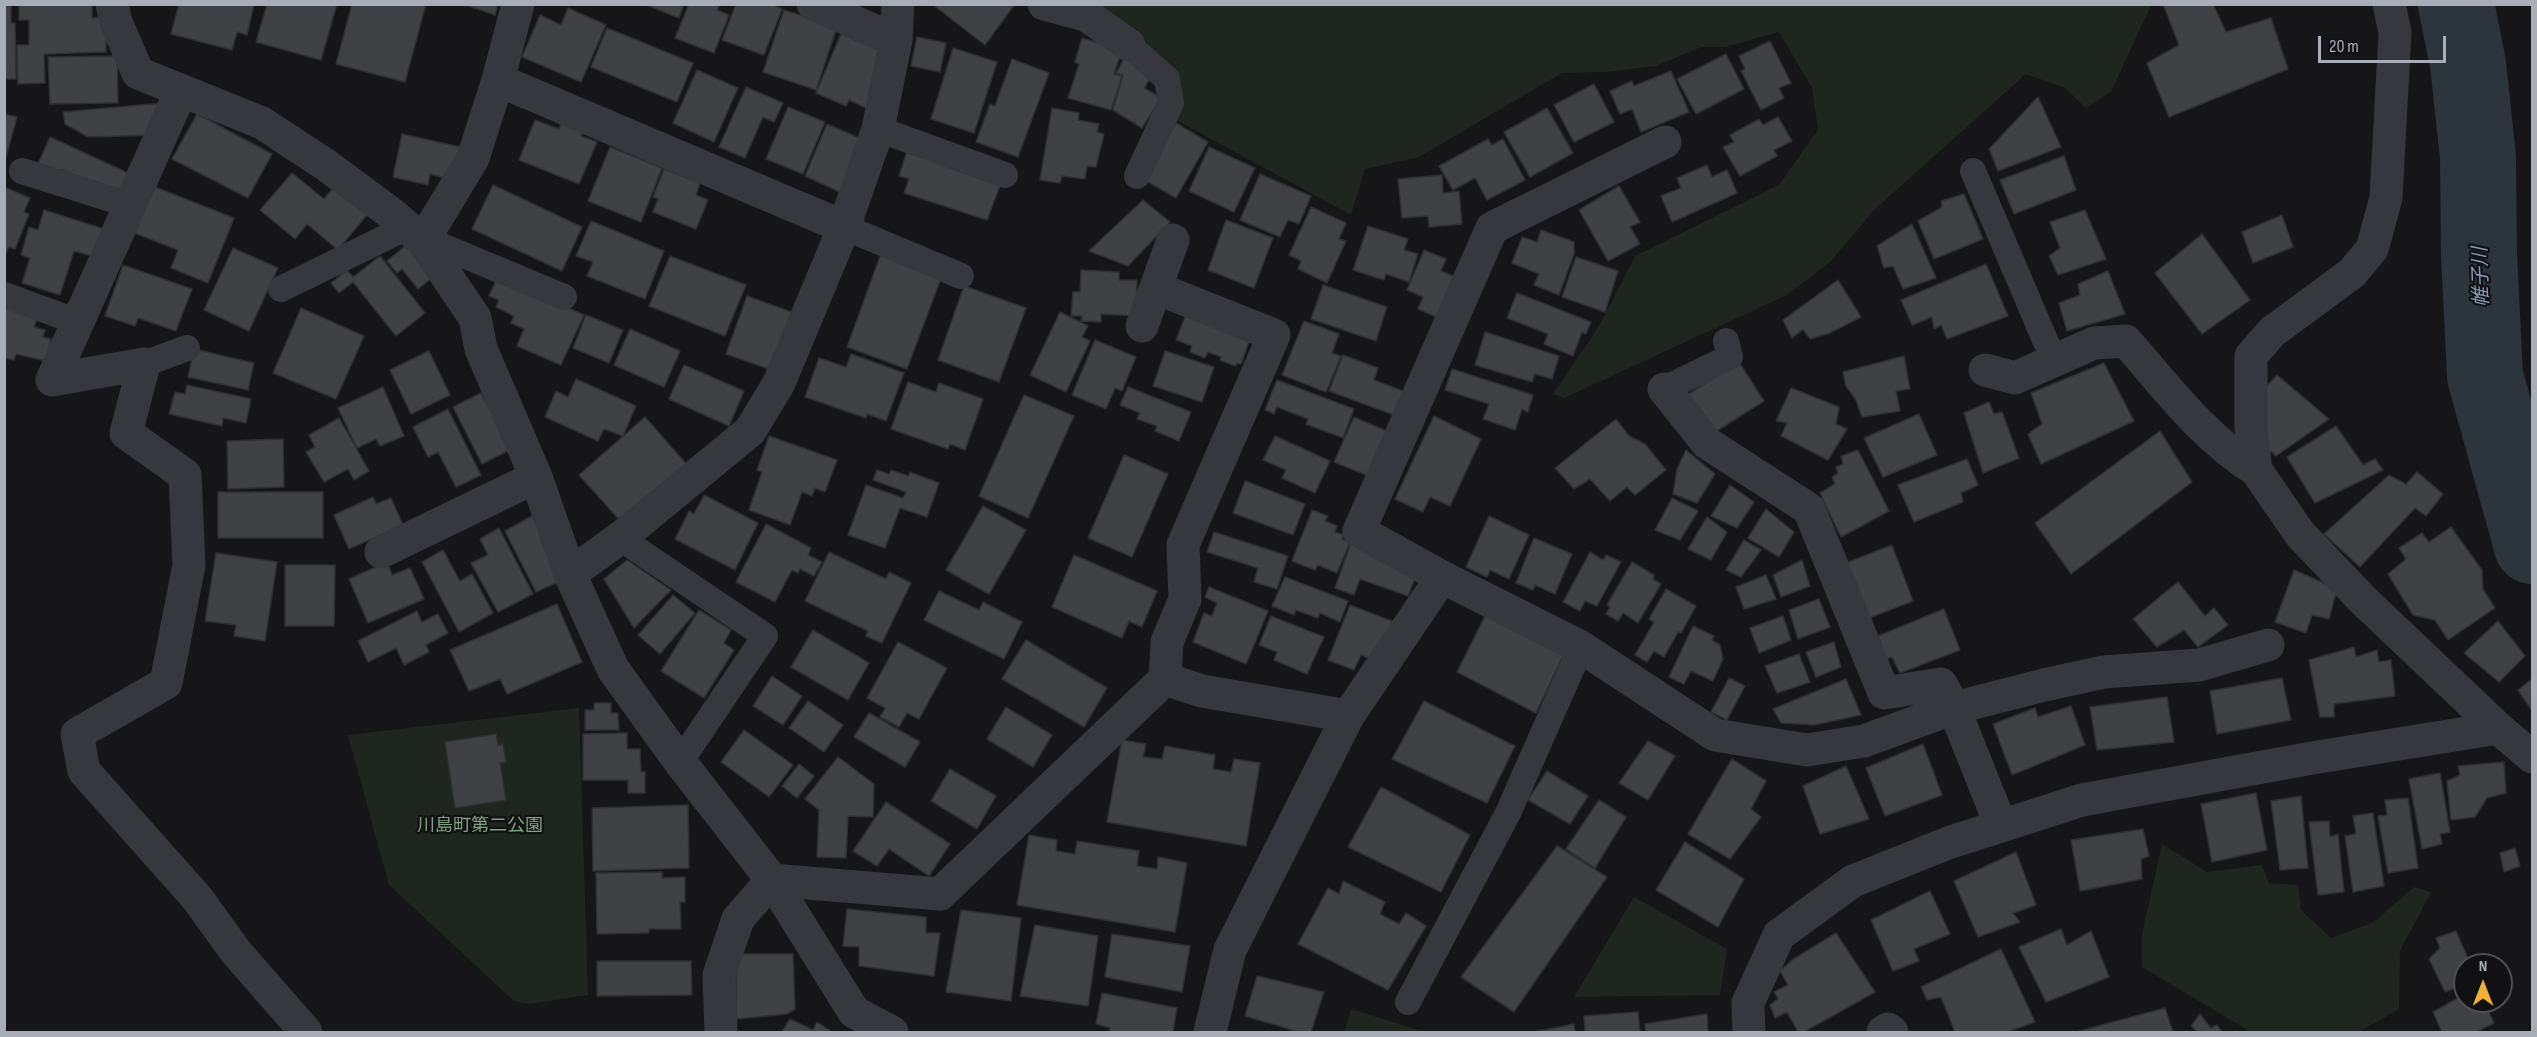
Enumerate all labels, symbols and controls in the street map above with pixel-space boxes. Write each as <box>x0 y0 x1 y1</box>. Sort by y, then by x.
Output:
scale bar <box>2321 24 2448 62</box>
text: 20 m <box>2329 36 2359 57</box>
water label: 帷子川 <box>2469 247 2495 307</box>
park label: 川島町第二公園 <box>417 815 543 837</box>
north arrow <box>2453 953 2513 1013</box>
text: N <box>2479 957 2487 976</box>

